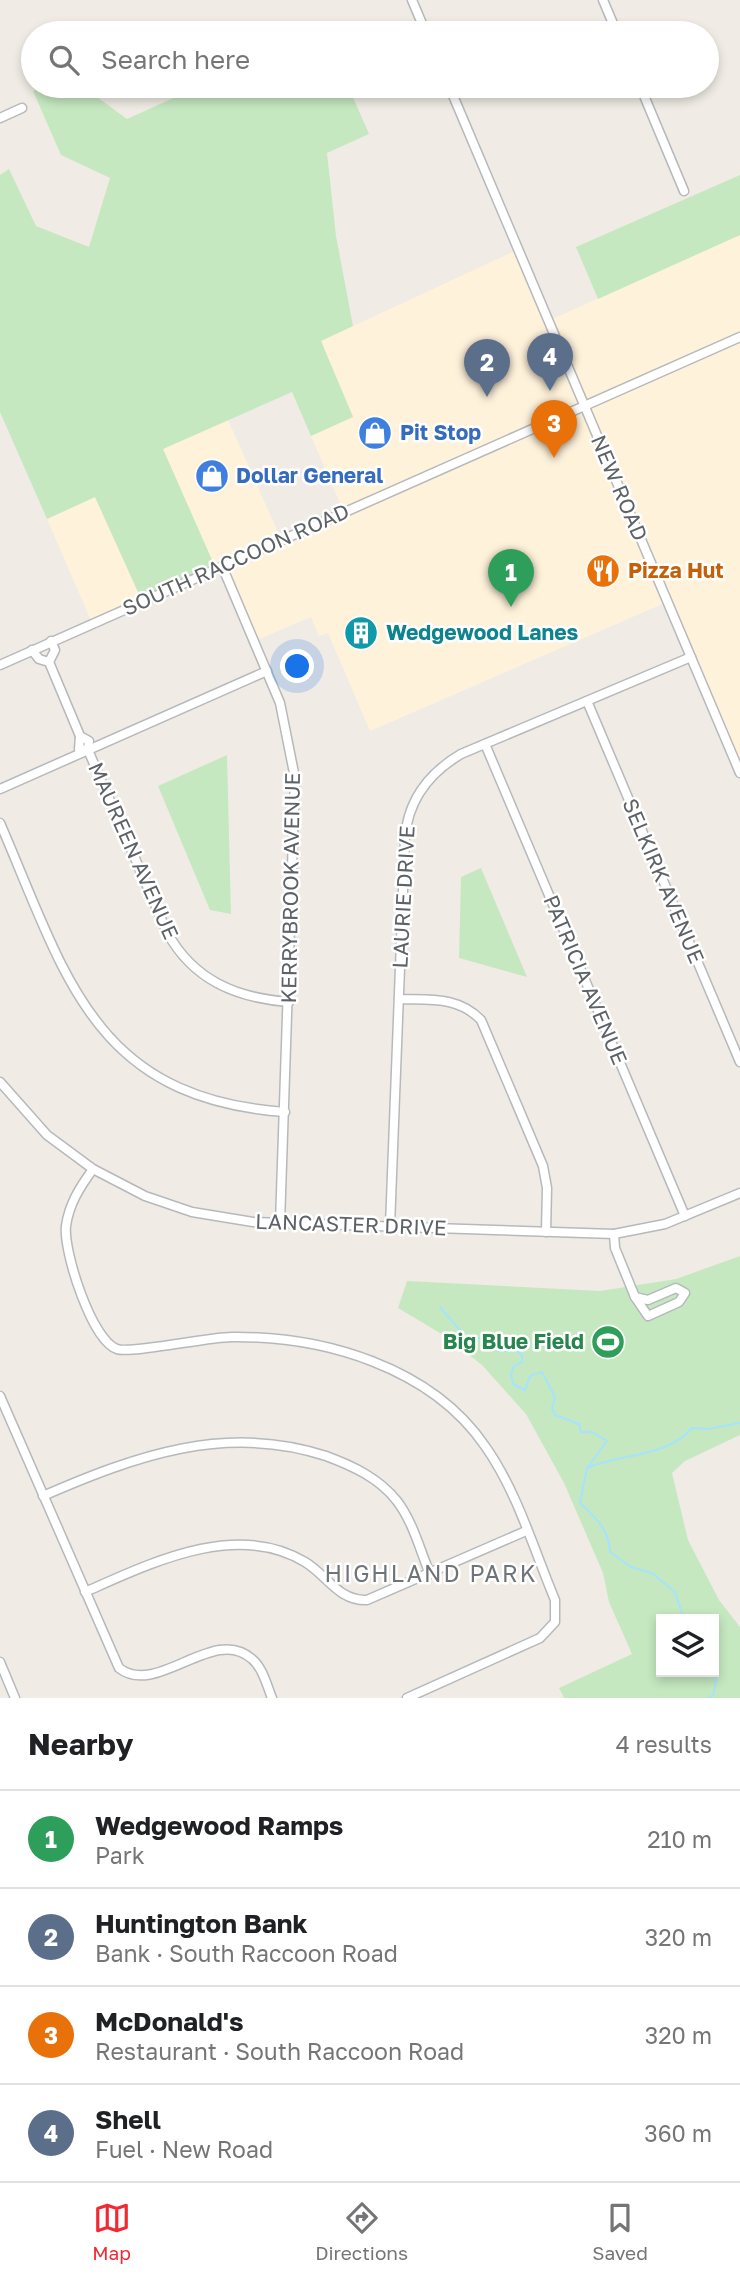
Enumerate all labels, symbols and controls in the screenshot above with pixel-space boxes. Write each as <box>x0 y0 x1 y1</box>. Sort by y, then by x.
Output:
search box <box>21 21 719 98</box>
icon: search <box>45 41 83 79</box>
text: Search here <box>101 44 250 75</box>
pin: 4 <box>527 333 573 391</box>
pin: 2 <box>464 339 510 397</box>
pin: 3 <box>531 400 577 458</box>
shop icon: Pit Stop <box>356 414 394 452</box>
place label: Pit Stop <box>400 419 481 445</box>
street label: NEW ROAD <box>586 431 654 544</box>
shop icon: Dollar General <box>193 457 231 495</box>
place label: Dollar General <box>236 462 383 488</box>
street label: SOUTH RACCOON ROAD <box>118 497 353 621</box>
pin: 1 <box>488 549 534 607</box>
restaurant icon: Pizza Hut <box>584 552 622 590</box>
place label: Pizza Hut <box>628 557 724 583</box>
building icon: Wedgewood Lanes <box>342 614 380 652</box>
place label: Wedgewood Lanes <box>386 619 579 645</box>
your location <box>280 649 314 683</box>
street label: MAUREEN AVENUE <box>83 758 185 943</box>
street label: KERRYBROOK AVENUE <box>275 772 305 1004</box>
street label: SELKIRK AVENUE <box>617 794 710 967</box>
street label: LAURIE DRIVE <box>386 825 420 969</box>
street label: PATRICIA AVENUE <box>538 891 633 1068</box>
street label: LANCASTER DRIVE <box>255 1208 447 1240</box>
sports icon: Big Blue Field <box>589 1323 627 1361</box>
place label: Big Blue Field <box>443 1328 584 1354</box>
district label: HIGHLAND PARK <box>324 1559 538 1587</box>
map controls <box>656 1614 719 1677</box>
button: layers <box>656 1614 719 1677</box>
text: Nearby <box>28 1726 133 1762</box>
text: 4 results <box>616 1730 712 1758</box>
text: Wedgewood Ramps <box>95 1810 343 1841</box>
text: 1 <box>45 1825 57 1853</box>
text: 210 m <box>647 1825 712 1853</box>
text: Park <box>95 1841 145 1869</box>
text: Huntington Bank <box>95 1908 308 1939</box>
text: 2 <box>44 1923 58 1951</box>
text: 320 m <box>645 1923 712 1951</box>
text: Bank · South Raccoon Road <box>95 1939 398 1967</box>
text: McDonald's <box>95 2006 243 2037</box>
text: 3 <box>44 2021 58 2049</box>
text: 320 m <box>645 2021 712 2049</box>
text: Restaurant · South Raccoon Road <box>95 2037 464 2065</box>
text: Shell <box>95 2104 161 2135</box>
text: 4 <box>44 2119 58 2147</box>
text: 360 m <box>644 2119 712 2147</box>
text: Fuel · New Road <box>95 2135 273 2163</box>
tab: Map <box>92 2199 131 2264</box>
tab: Directions <box>315 2199 408 2264</box>
tab: Saved <box>592 2199 648 2264</box>

